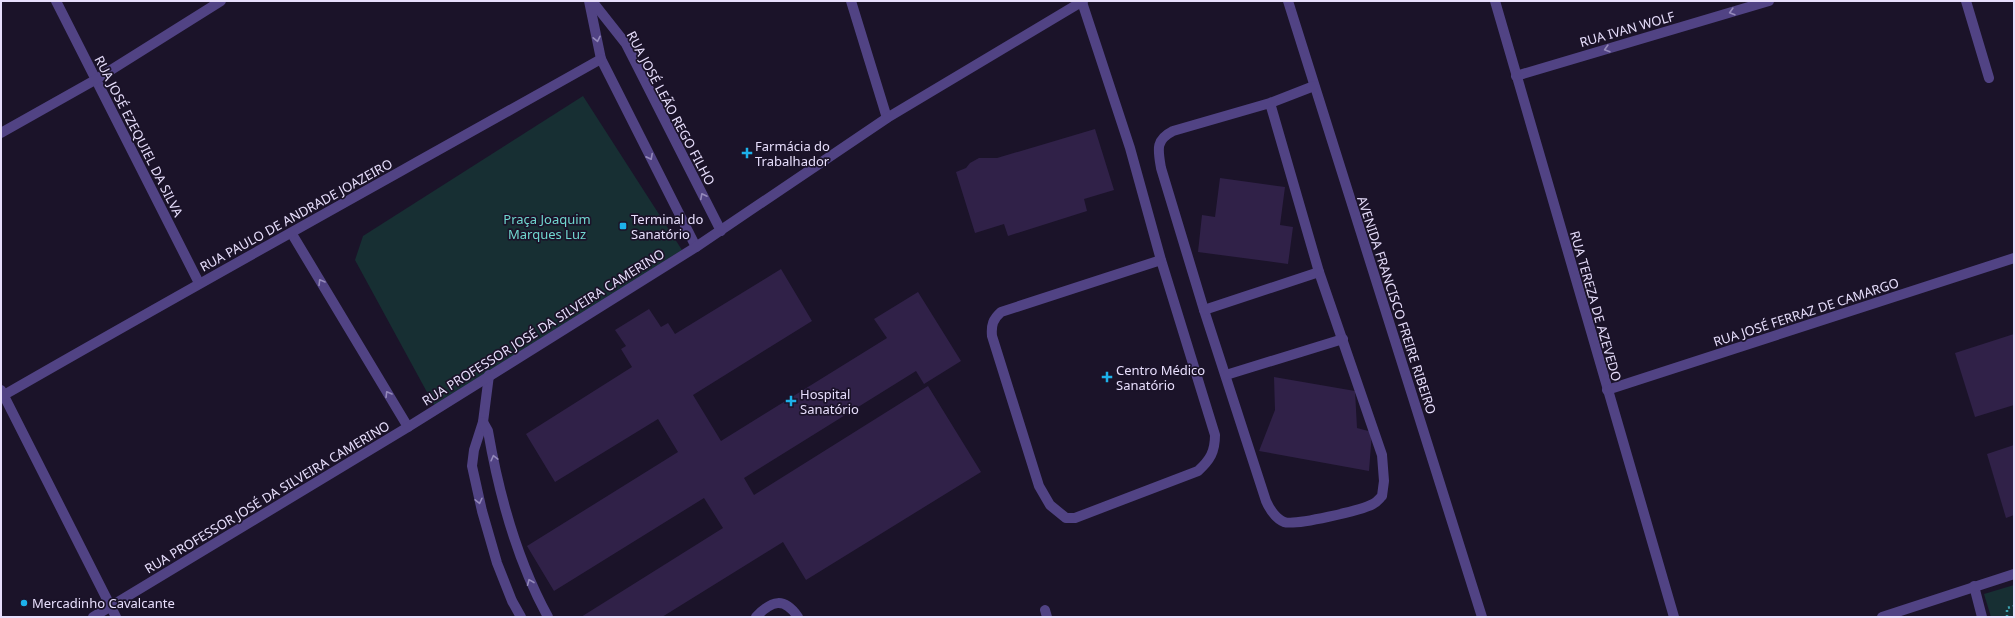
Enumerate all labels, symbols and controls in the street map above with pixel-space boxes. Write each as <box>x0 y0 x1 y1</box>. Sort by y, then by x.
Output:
street label: RUA IVAN WOLF <box>1577 7 1677 51</box>
one-way arrow <box>1729 7 1736 16</box>
street label: RUA JOSÉ LEÃO REGO FILHO <box>623 28 719 188</box>
one-way arrow <box>592 36 600 42</box>
one-way arrow <box>1604 44 1611 53</box>
street label: RUA JOSÉ EZEQUIEL DA SILVA <box>90 52 188 220</box>
place label: Farmácia do Trabalhador <box>755 137 830 170</box>
marker: Farmácia do Trabalhador <box>742 148 752 158</box>
one-way arrow <box>646 153 653 160</box>
street label: RUA PAULO DE ANDRADE JOAZEIRO <box>196 154 396 276</box>
one-way arrow <box>700 193 708 200</box>
street label: AVENIDA FRANCISCO FREIRE RIBEIRO <box>1353 194 1441 416</box>
park label: Praça Joaquim Marques Luz <box>503 210 591 243</box>
place label: Terminal do Sanatório <box>631 210 704 243</box>
marker: Terminal do Sanatório <box>618 221 628 231</box>
street label: RUA TEREZA DE AZEVEDO <box>1566 229 1626 383</box>
street label: RUA PROFESSOR JOSÉ DA SILVEIRA CAMERINO <box>418 244 668 410</box>
street label: RUA JOSÉ FERRAZ DE CAMARGO <box>1711 273 1901 351</box>
one-way arrow <box>318 279 325 286</box>
place label: Centro Médico Sanatório <box>1116 361 1205 394</box>
marker: Centro Médico Sanatório <box>1101 371 1113 383</box>
place label: Hospital Sanatório <box>800 385 859 418</box>
one-way arrow <box>385 391 392 398</box>
marker: Hospital Sanatório <box>785 395 797 407</box>
street label: RUA PROFESSOR JOSÉ DA SILVEIRA CAMERINO <box>141 416 393 578</box>
one-way arrow <box>490 455 498 461</box>
one-way arrow <box>475 498 483 504</box>
one-way arrow <box>527 579 535 586</box>
place label: Mercadinho Cavalcante <box>32 594 175 612</box>
marker: Mercadinho Cavalcante <box>19 598 29 608</box>

